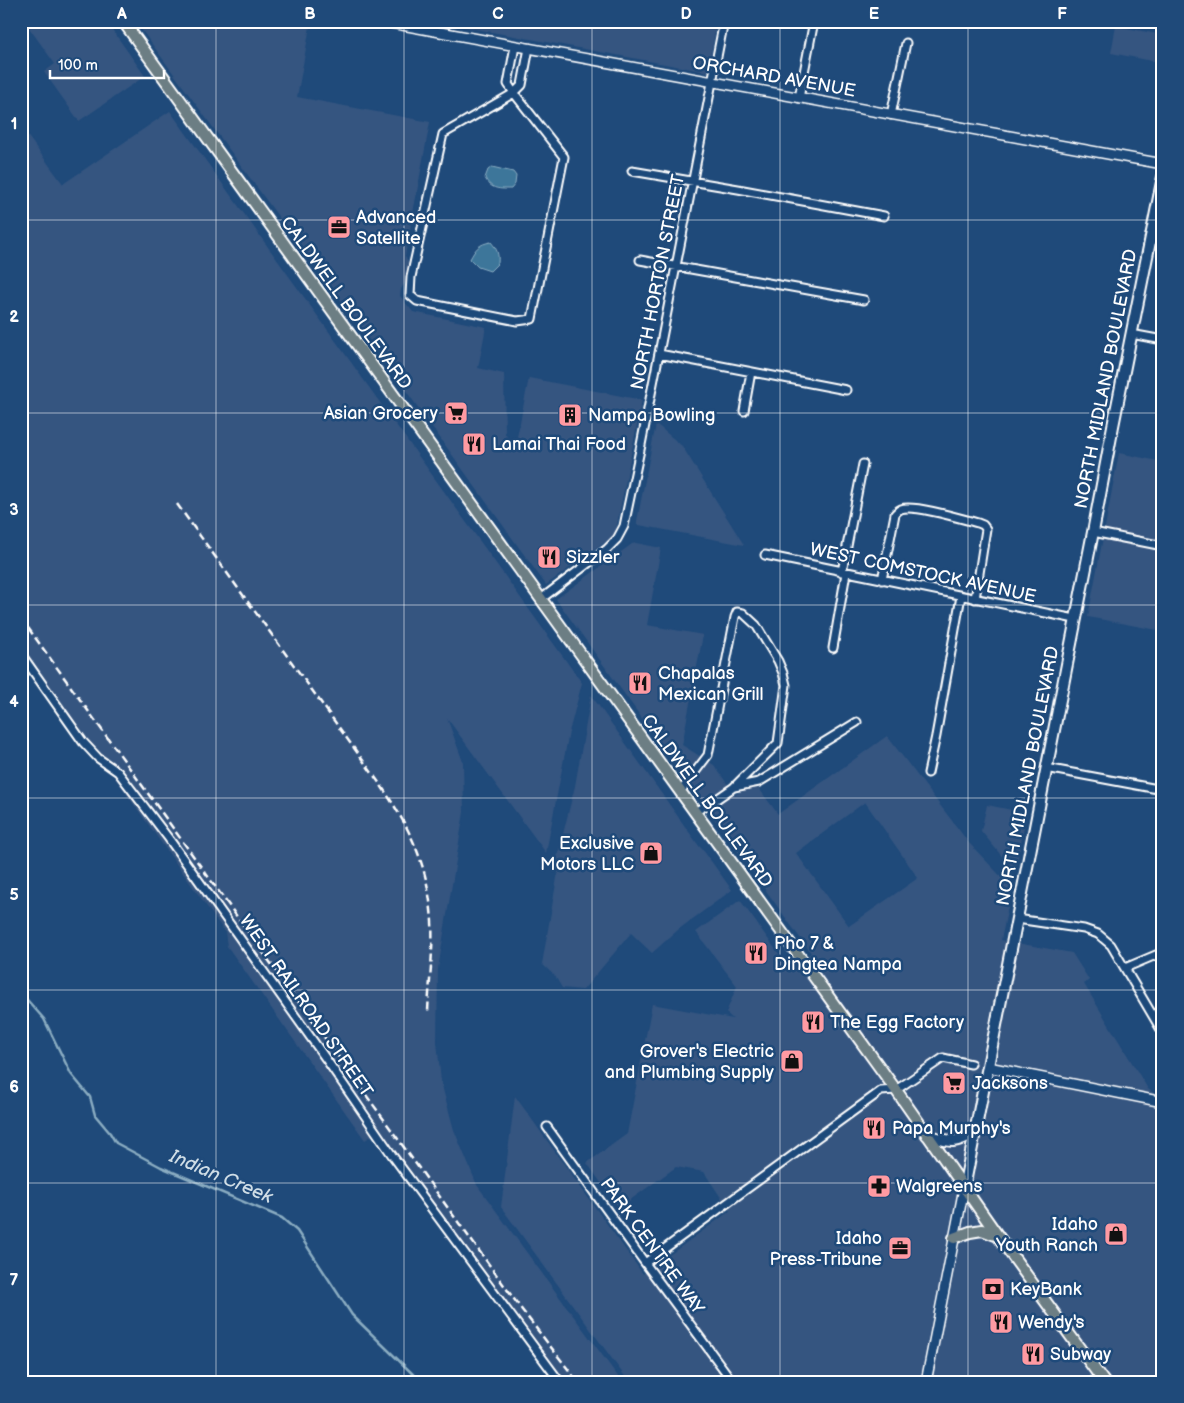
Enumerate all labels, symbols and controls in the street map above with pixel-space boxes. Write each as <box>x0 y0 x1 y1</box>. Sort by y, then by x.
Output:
text: A <box>116 5 127 24</box>
text: B <box>304 5 316 24</box>
text: C <box>492 5 504 24</box>
text: D <box>680 5 692 24</box>
text: E <box>869 5 879 24</box>
text: F <box>1057 5 1067 24</box>
scale bar <box>50 48 164 80</box>
street label: ORCHARD AVENUE <box>691 52 857 102</box>
text: 100 m <box>58 56 98 75</box>
text: 1 <box>11 115 17 134</box>
street label: NORTH HORTON STREET <box>627 172 689 391</box>
place label: Advanced Satellite <box>356 207 436 249</box>
street label: CALDWELL BOULEVARD <box>276 212 416 394</box>
office icon: Advanced Satellite <box>326 214 352 240</box>
street label: NORTH MIDLAND BOULEVARD <box>1071 247 1141 511</box>
text: 2 <box>9 308 19 327</box>
supermarket icon: Asian Grocery <box>443 400 469 426</box>
building icon: Nampa Bowling <box>557 402 583 428</box>
place label: Asian Grocery <box>324 403 439 424</box>
place label: Nampa Bowling <box>588 405 715 426</box>
restaurant icon: Lamai Thai Food <box>461 431 487 457</box>
place label: Lamai Thai Food <box>492 434 626 455</box>
text: 3 <box>9 501 19 520</box>
street label: WEST COMSTOCK AVENUE <box>808 539 1038 607</box>
restaurant icon: Sizzler <box>536 544 562 570</box>
place label: Sizzler <box>566 547 620 568</box>
street label: NORTH MIDLAND BOULEVARD <box>993 644 1063 908</box>
place label: Chapalas Mexican Grill <box>658 663 764 705</box>
restaurant icon: Chapalas Mexican Grill <box>627 670 653 696</box>
text: 4 <box>9 693 19 712</box>
street label: CALDWELL BOULEVARD <box>637 710 777 892</box>
place label: Exclusive Motors LLC <box>540 833 634 875</box>
shop icon: Exclusive Motors LLC <box>638 840 664 866</box>
text: 5 <box>9 886 19 905</box>
street label: WEST RAILROAD STREET <box>235 911 377 1101</box>
place label: Pho 7 & Dingtea Nampa <box>774 933 902 975</box>
restaurant icon: Pho 7 & Dingtea Nampa <box>743 940 769 966</box>
restaurant icon: The Egg Factory <box>800 1009 826 1035</box>
place label: The Egg Factory <box>830 1012 965 1033</box>
place label: Grover's Electric and Plumbing Supply <box>605 1041 775 1083</box>
shop icon: Grover's Electric and Plumbing Supply <box>779 1048 805 1074</box>
supermarket icon: Jacksons <box>941 1070 967 1096</box>
place label: Jacksons <box>972 1073 1048 1094</box>
text: 6 <box>9 1078 19 1097</box>
restaurant icon: Papa Murphy's <box>861 1115 887 1141</box>
place label: Papa Murphy's <box>892 1118 1011 1139</box>
water label: Indian Creek <box>165 1145 277 1209</box>
pharmacy icon: Walgreens <box>866 1173 892 1199</box>
street label: PARK CENTRE WAY <box>596 1174 709 1319</box>
place label: Walgreens <box>896 1176 982 1197</box>
place label: Idaho Youth Ranch <box>995 1214 1098 1256</box>
shop icon: Idaho Youth Ranch <box>1103 1221 1129 1247</box>
place label: Idaho Press-Tribune <box>769 1228 882 1270</box>
office icon: Idaho Press-Tribune <box>887 1235 913 1261</box>
text: 7 <box>10 1271 19 1290</box>
bank icon: KeyBank <box>980 1276 1006 1302</box>
place label: KeyBank <box>1010 1279 1082 1300</box>
restaurant icon: Wendy's <box>988 1309 1014 1335</box>
place label: Wendy's <box>1018 1312 1084 1333</box>
restaurant icon: Subway <box>1020 1341 1046 1367</box>
place label: Subway <box>1050 1344 1112 1365</box>

